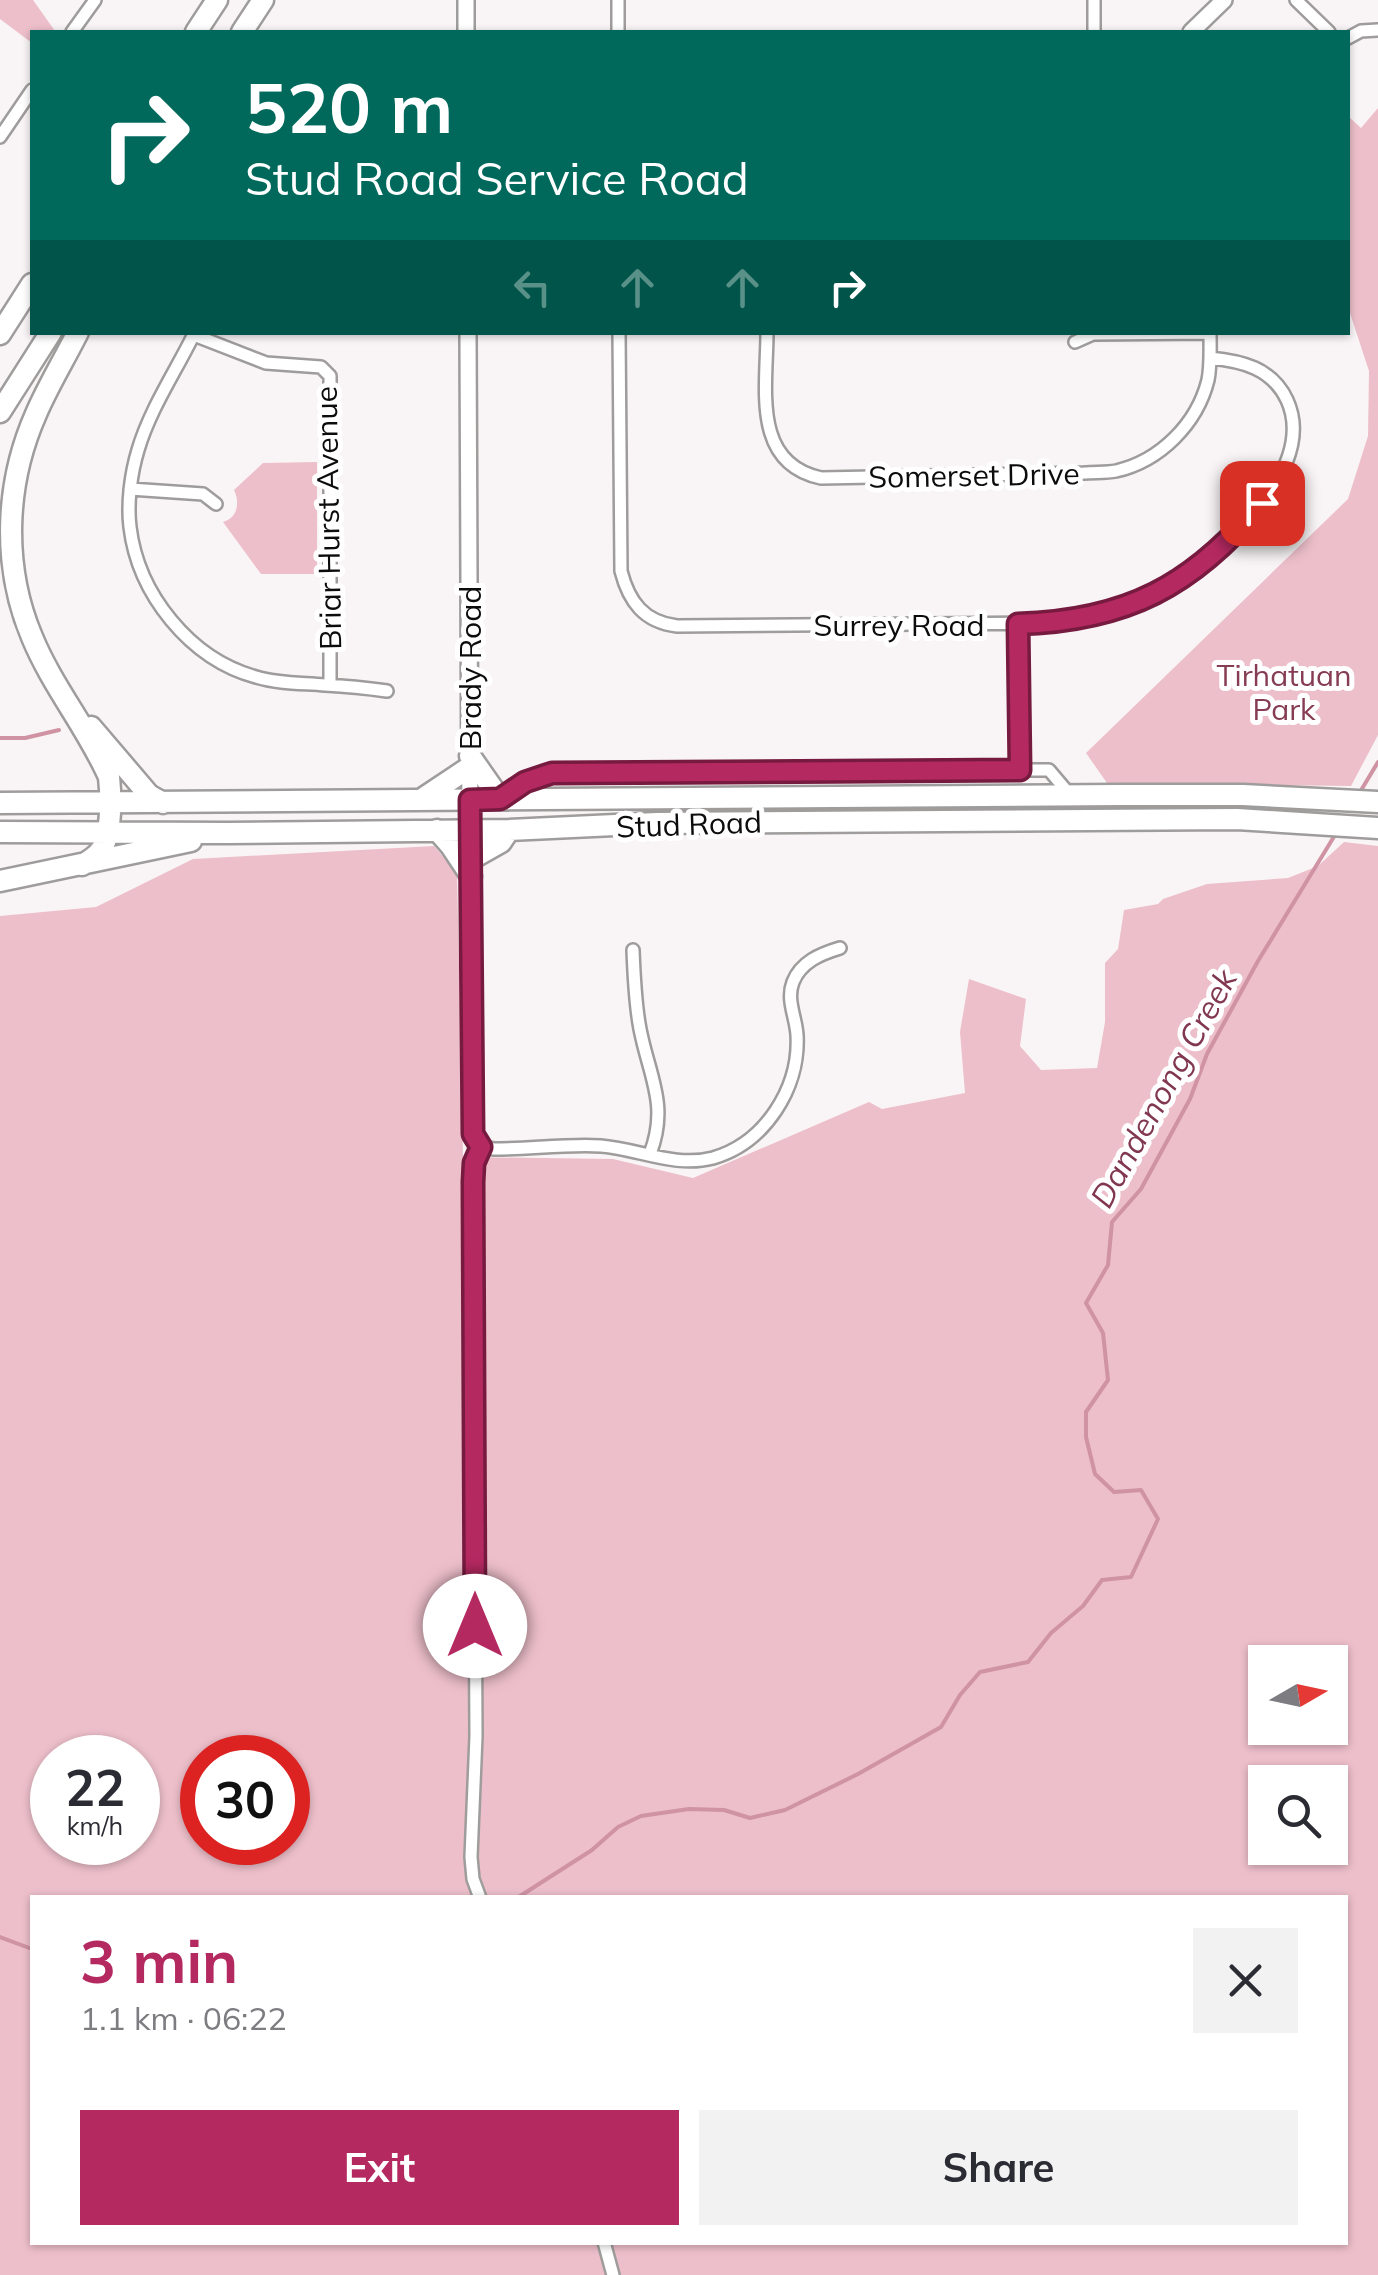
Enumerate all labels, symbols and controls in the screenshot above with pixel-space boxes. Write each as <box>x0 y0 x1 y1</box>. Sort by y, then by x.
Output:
text: 520 m <box>245 63 453 151</box>
icon: right <box>80 70 210 200</box>
text: Stud Road Service Road <box>245 150 749 206</box>
icon: left <box>505 260 560 315</box>
icon: ahead <box>610 260 665 315</box>
icon: ahead <box>715 260 770 315</box>
icon: right <box>820 260 875 315</box>
street label: Briar Hurst Avenue <box>307 386 349 650</box>
street label: Somerset Drive <box>868 454 1080 496</box>
pin <box>1220 461 1305 546</box>
icon: arrive <box>1235 476 1290 531</box>
street label: Brady Road <box>451 586 489 750</box>
street label: Surrey Road <box>813 606 985 644</box>
park label: Tirhatuan Park <box>1216 656 1352 728</box>
street label: Stud Road <box>615 802 763 846</box>
water label: Dandenong Creek <box>1081 960 1246 1214</box>
position arrow <box>423 1574 527 1678</box>
north arrow <box>1248 1645 1348 1745</box>
map controls <box>1248 1645 1348 1865</box>
speed limit sign: 30 <box>180 1735 310 1865</box>
text: 22 <box>65 1756 125 1819</box>
button: search <box>1248 1765 1348 1865</box>
text: km/h <box>67 1810 123 1841</box>
text: 3 min <box>80 1923 238 1998</box>
button: close <box>1193 1928 1298 2033</box>
text: 1.1 km · 06:22 <box>80 1998 287 2038</box>
button: Exit <box>80 2110 679 2225</box>
button: Share <box>699 2110 1298 2225</box>

